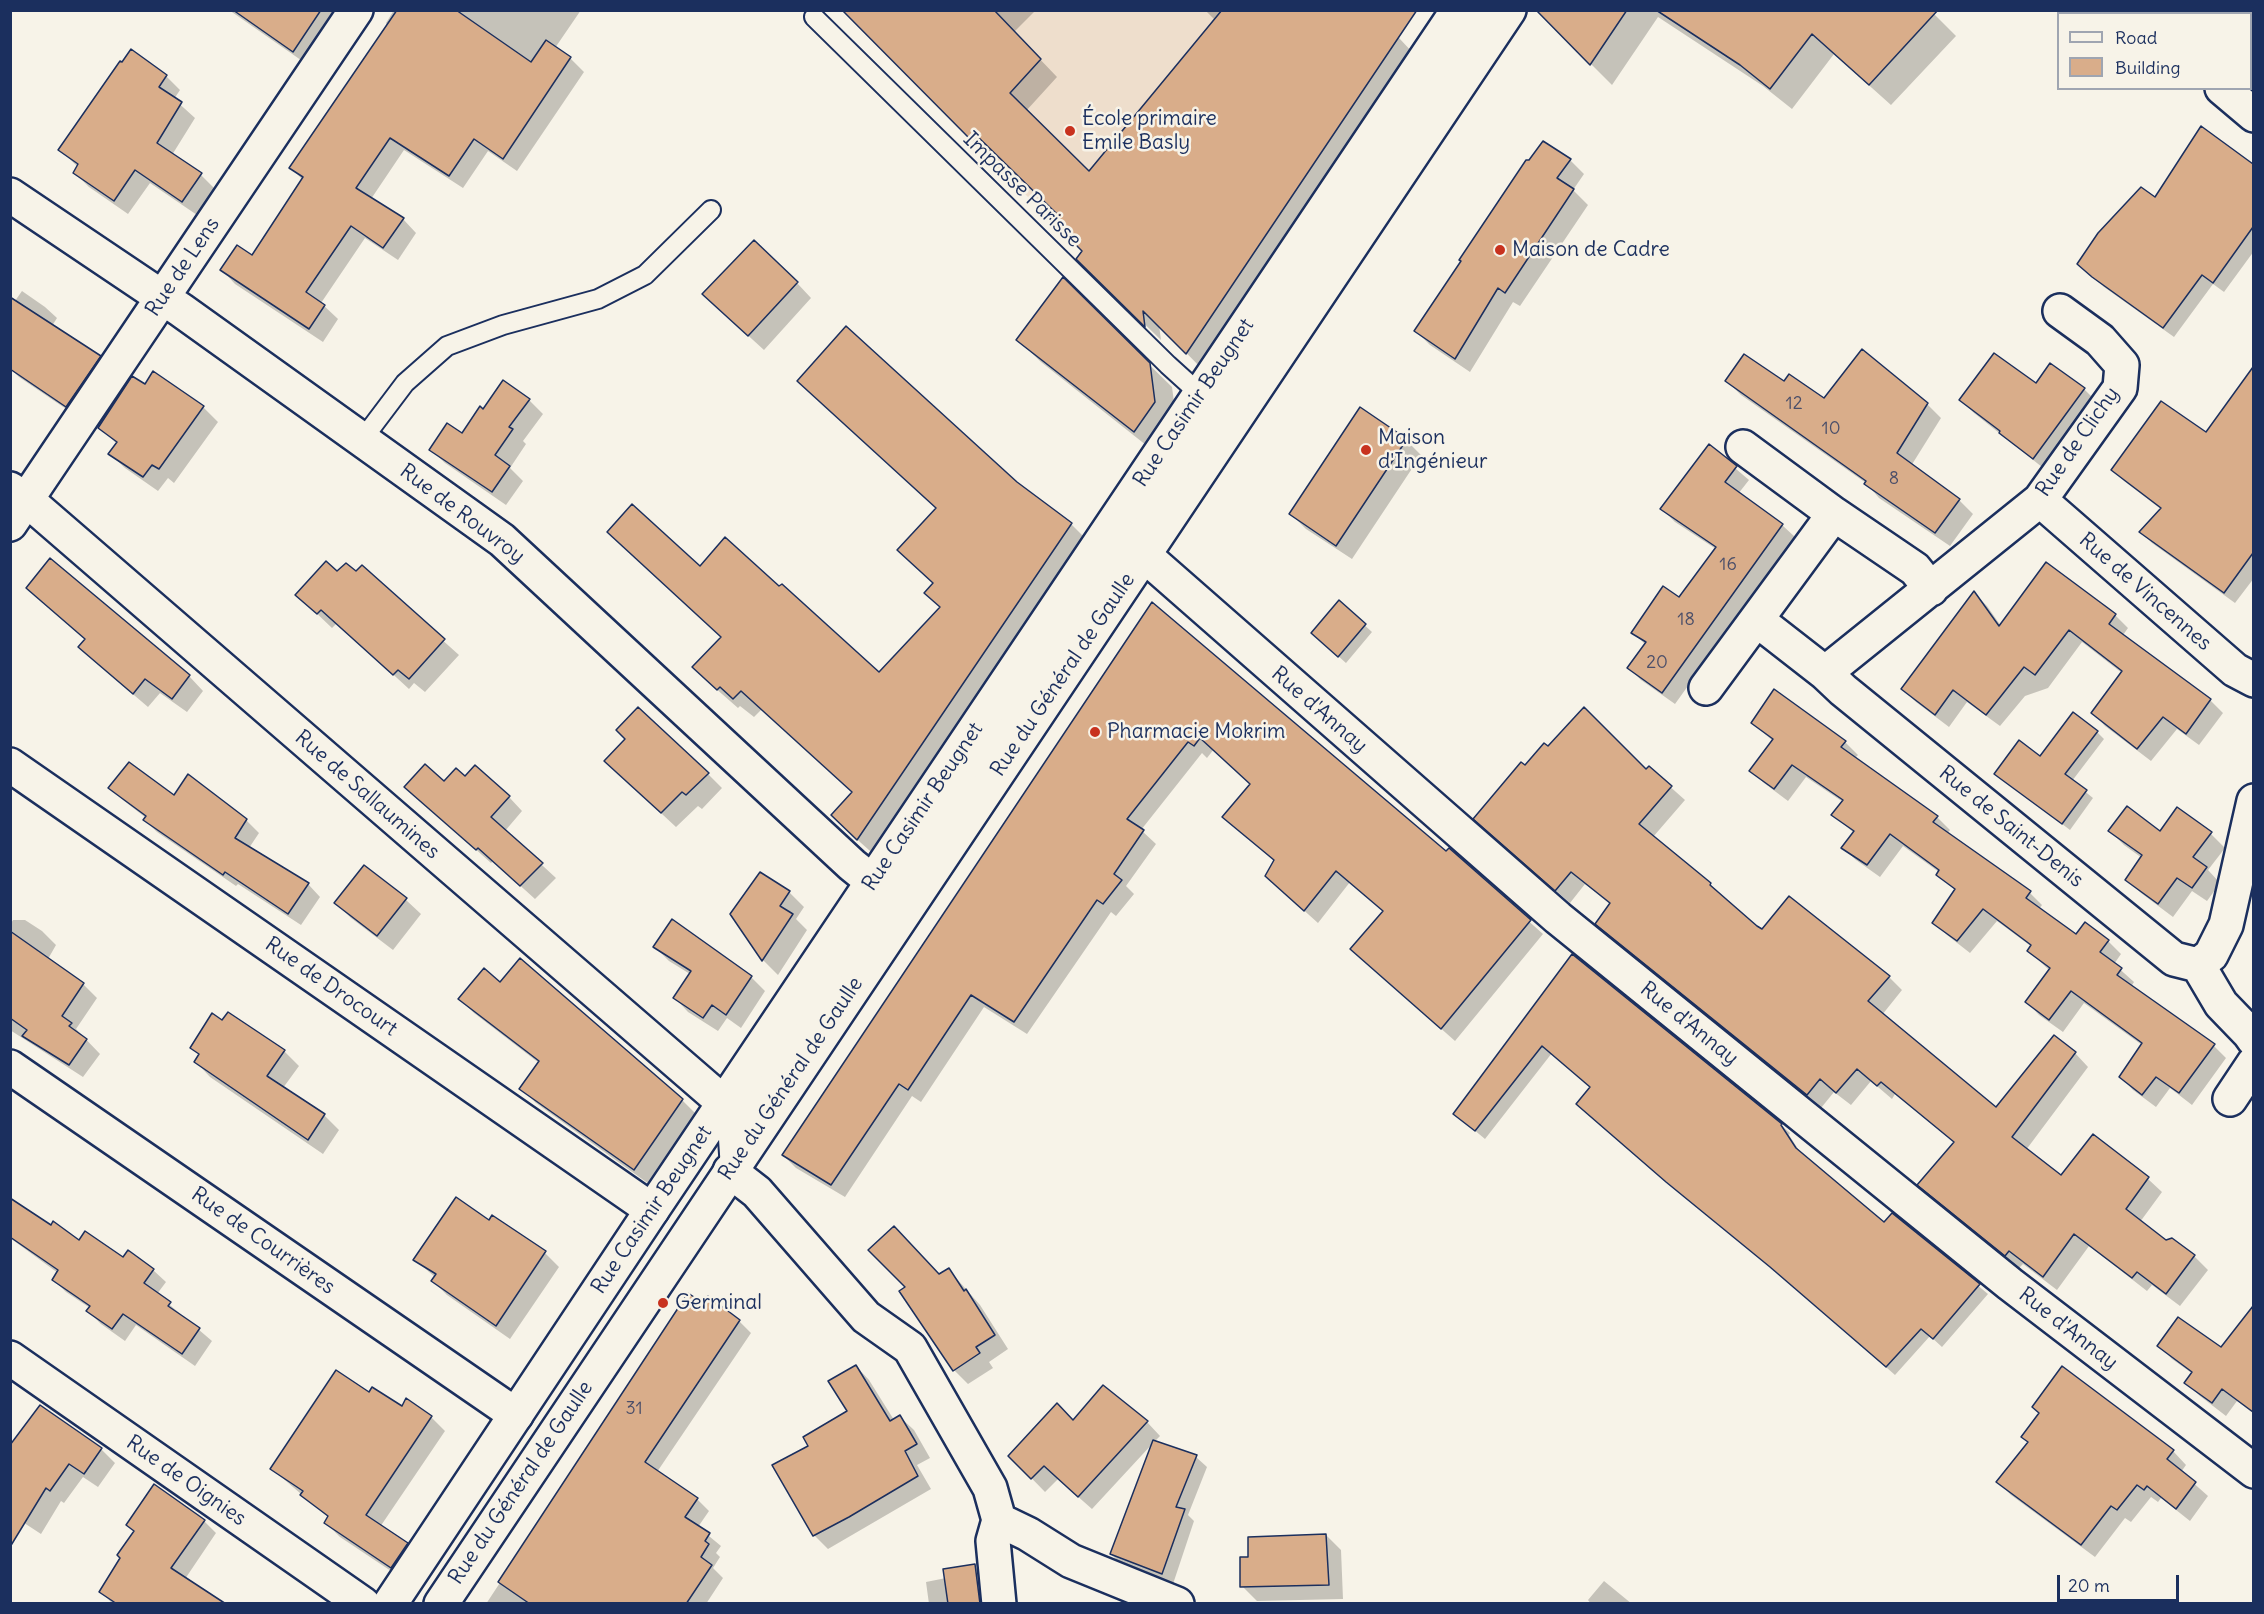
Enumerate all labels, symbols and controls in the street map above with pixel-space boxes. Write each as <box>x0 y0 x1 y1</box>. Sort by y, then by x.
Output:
legend <box>2057 12 2252 90</box>
text: Road <box>2115 26 2157 49</box>
text: Building <box>2115 56 2180 79</box>
place label: École primaire Emile Basly <box>1082 106 1217 156</box>
marker: École primaire Emile Basly <box>1063 124 1077 138</box>
street label: Impasse Parisse <box>958 127 1086 253</box>
street label: Rue de Lens <box>141 213 225 321</box>
place label: Maison de Cadre <box>1512 237 1670 263</box>
marker: Maison de Cadre <box>1493 243 1507 257</box>
street label: Rue Casimir Beugnet <box>1128 314 1260 492</box>
street label: Rue de Clichy <box>2031 382 2125 502</box>
house number: 12 <box>1785 393 1803 415</box>
house number: 10 <box>1822 418 1840 440</box>
place label: Maison d'Ingénieur <box>1378 425 1488 475</box>
marker: Maison d'Ingénieur <box>1359 443 1373 457</box>
street label: Rue de Rouvroy <box>395 459 529 569</box>
house number: 8 <box>1889 468 1899 490</box>
street label: Rue de Vincennes <box>2074 528 2216 656</box>
house number: 16 <box>1719 554 1737 576</box>
street label: Rue du Général de Gaulle <box>985 569 1141 781</box>
house number: 18 <box>1677 609 1695 631</box>
house number: 20 <box>1646 652 1668 674</box>
street label: Rue d'Annay <box>1266 661 1372 759</box>
street label: Rue Casimir Beugnet <box>857 718 989 896</box>
place label: Pharmacie Mokrim <box>1107 719 1285 745</box>
street label: Rue de Sallaumines <box>289 725 445 865</box>
marker: Pharmacie Mokrim <box>1088 725 1102 739</box>
street label: Rue de Saint-Denis <box>1934 761 2088 893</box>
street label: Rue de Drocourt <box>260 932 402 1042</box>
street label: Rue du Général de Gaulle <box>713 973 869 1185</box>
street label: Rue d'Annay <box>1635 977 1743 1071</box>
street label: Rue Casimir Beugnet <box>586 1121 718 1299</box>
street label: Rue de Courrières <box>186 1182 340 1300</box>
street label: Rue d'Annay <box>2013 1282 2123 1376</box>
place label: Germinal <box>675 1290 762 1316</box>
marker: Germinal <box>656 1296 670 1310</box>
street label: Rue du Général de Gaulle <box>443 1377 599 1589</box>
house number: 31 <box>625 1398 643 1420</box>
street label: Rue de Oignies <box>121 1430 251 1532</box>
scale bar <box>2060 1563 2182 1601</box>
text: 20 m <box>2068 1574 2110 1597</box>

